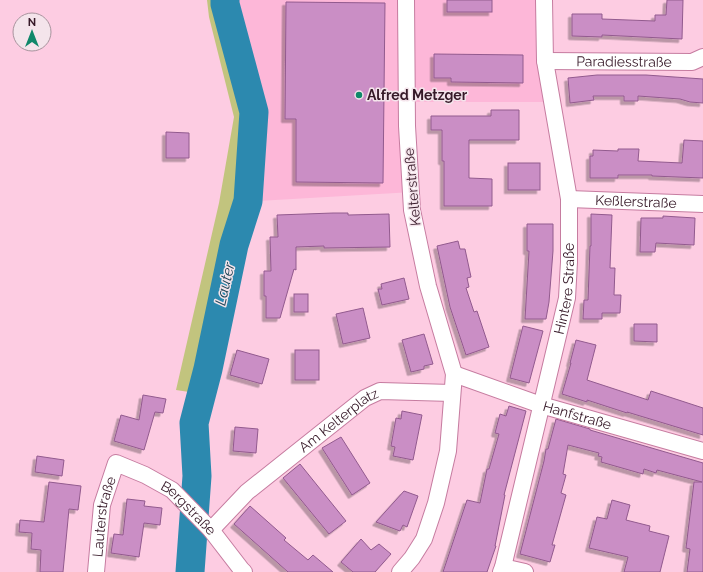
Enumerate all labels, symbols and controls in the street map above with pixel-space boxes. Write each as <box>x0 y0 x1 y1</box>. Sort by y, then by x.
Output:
north arrow <box>12 12 52 52</box>
text: N <box>28 16 36 29</box>
street label: Paradiesstraße <box>576 53 672 70</box>
place label: Alfred Metzger <box>367 87 468 103</box>
marker: Alfred Metzger <box>354 90 364 100</box>
street label: Kelterstraße <box>401 147 423 227</box>
street label: Keßlerstraße <box>595 192 677 211</box>
street label: Hintere Straße <box>551 243 577 336</box>
water label: Lauter <box>211 260 239 307</box>
street label: Am Kelterplatz <box>296 385 381 455</box>
street label: Hanfstraße <box>541 398 613 433</box>
street label: Lauterstraße <box>89 474 119 558</box>
street label: Bergstraße <box>158 478 219 538</box>

